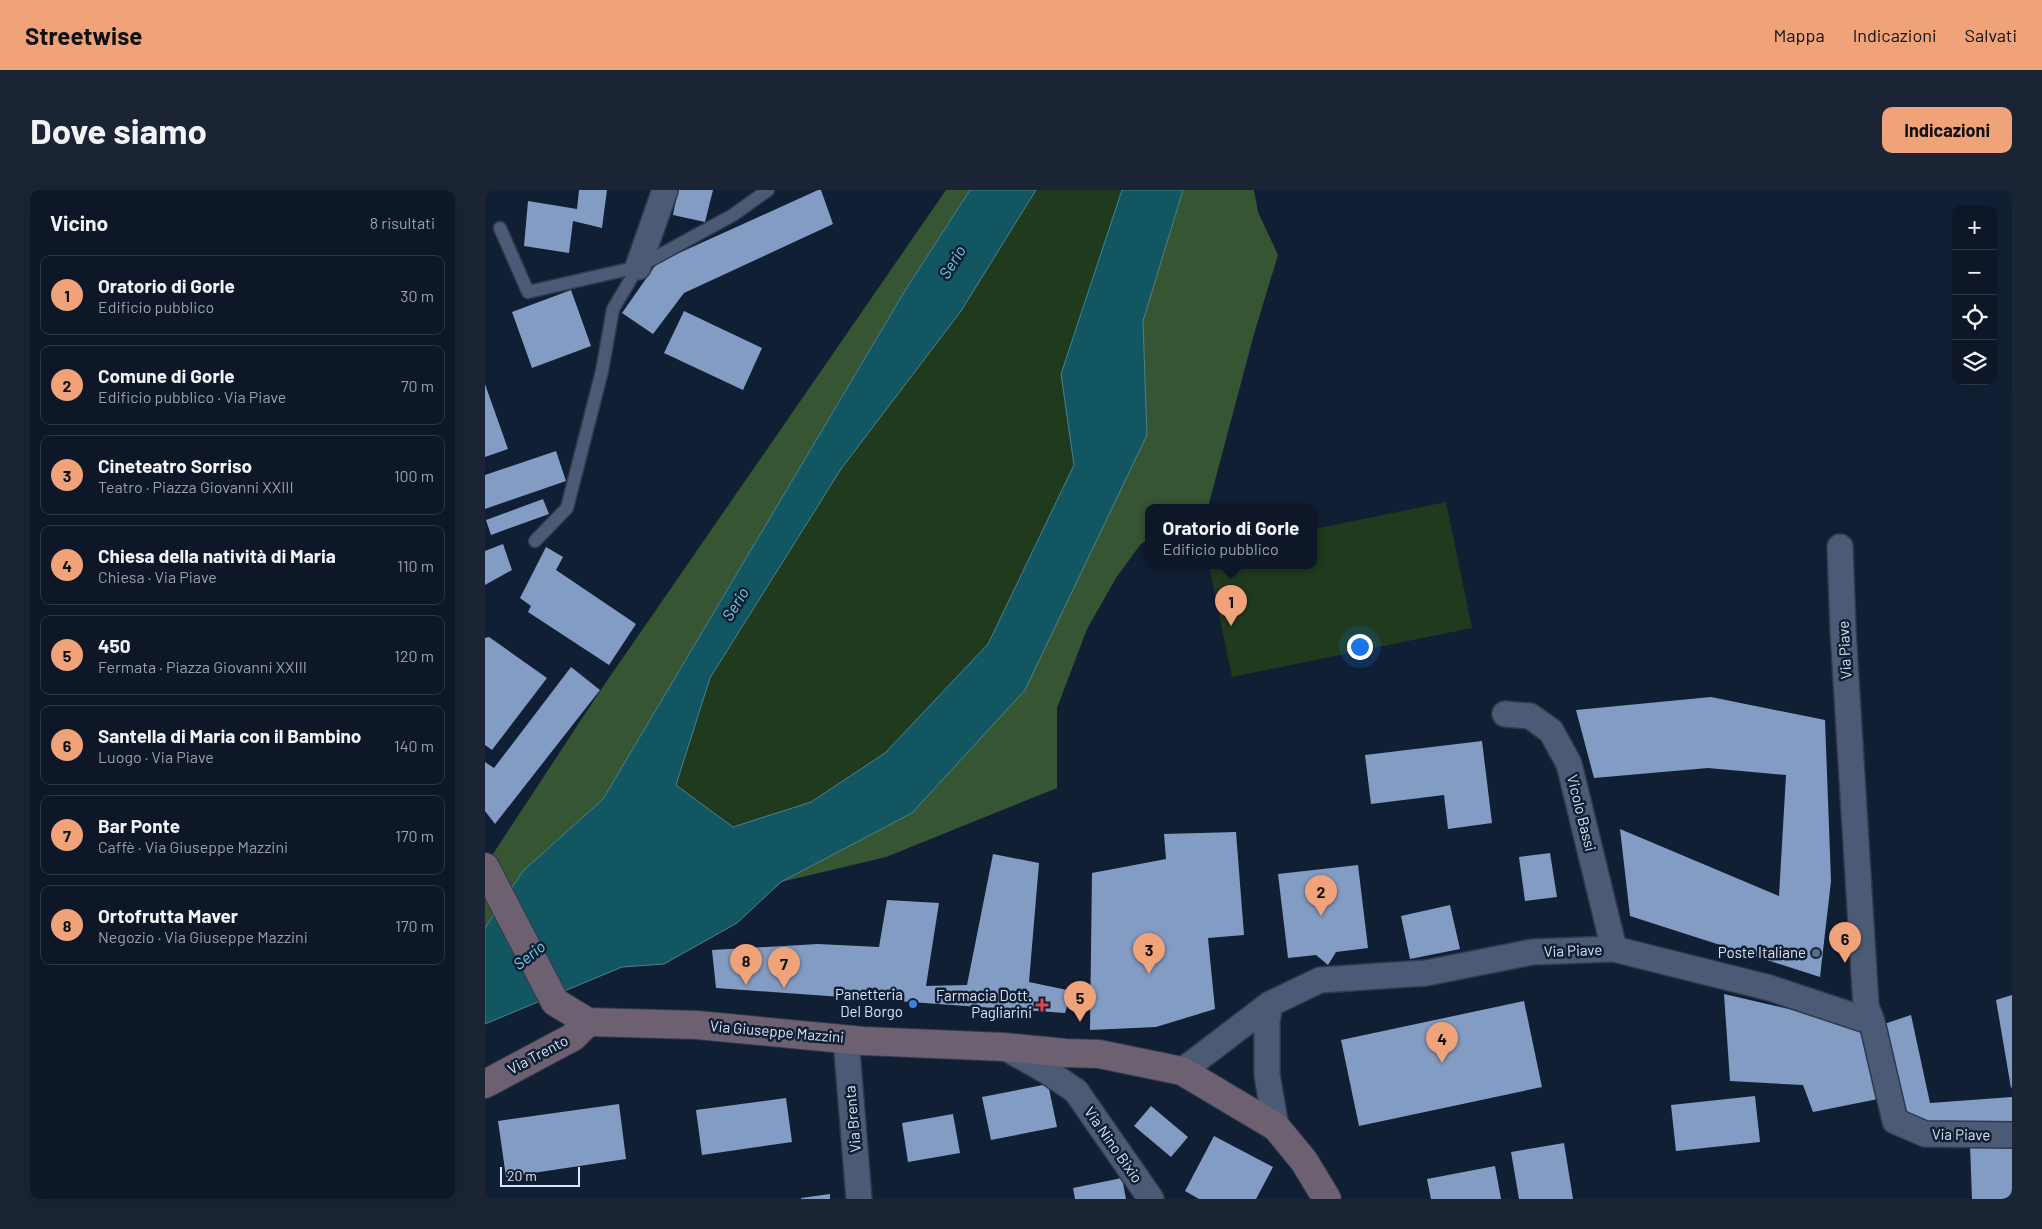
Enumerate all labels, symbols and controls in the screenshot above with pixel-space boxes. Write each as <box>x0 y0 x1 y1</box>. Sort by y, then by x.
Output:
text: Streetwise <box>25 21 142 50</box>
text: Mappa <box>1774 24 1825 46</box>
text: Indicazioni <box>1853 24 1937 46</box>
text: Salvati <box>1965 24 2017 46</box>
button: Indicazioni <box>1882 107 2012 153</box>
text: Dove siamo <box>30 109 207 151</box>
map controls <box>1952 205 1997 385</box>
button: + <box>1952 205 1997 250</box>
text: Vicino <box>50 210 108 235</box>
text: 8 risultati <box>370 213 435 232</box>
water label: Serio <box>934 242 969 282</box>
button: − <box>1952 250 1997 295</box>
text: Oratorio di Gorle <box>98 274 235 297</box>
text: 1 <box>64 286 70 305</box>
text: 30 m <box>400 286 434 305</box>
button: locate <box>1952 295 1997 340</box>
text: Edificio pubblico <box>98 297 214 316</box>
button: layers <box>1952 340 1997 385</box>
text: Comune di Gorle <box>98 364 235 387</box>
text: 2 <box>63 376 71 395</box>
text: 70 m <box>401 376 434 395</box>
text: Edificio pubblico · Via Piave <box>98 387 286 406</box>
text: Cineteatro Sorriso <box>98 454 252 477</box>
text: 3 <box>63 466 71 485</box>
text: 100 m <box>394 466 434 485</box>
text: Teatro · Piazza Giovanni XXIII <box>98 477 294 496</box>
popup <box>1145 504 1317 569</box>
text: Oratorio di Gorle <box>1163 516 1299 539</box>
text: Edificio pubblico <box>1163 539 1279 558</box>
text: Chiesa della natività di Maria <box>98 544 336 567</box>
text: 4 <box>62 556 72 575</box>
text: 110 m <box>397 556 434 575</box>
text: Chiesa · Via Piave <box>98 567 217 586</box>
water label: Serio <box>717 584 752 624</box>
pin: 1 <box>1215 585 1247 626</box>
street label: Via Piave <box>1833 620 1855 680</box>
text: 450 <box>98 634 131 657</box>
your location <box>1347 634 1373 660</box>
text: 5 <box>63 646 71 665</box>
text: 120 m <box>394 646 434 665</box>
text: Fermata · Piazza Giovanni XXIII <box>98 657 307 676</box>
text: Santella di Maria con il Bambino <box>98 724 361 747</box>
text: 6 <box>63 736 71 755</box>
text: 140 m <box>394 736 434 755</box>
text: Luogo · Via Piave <box>98 747 214 766</box>
street label: Vicolo Bassi <box>1564 773 1600 853</box>
text: Bar Ponte <box>98 814 180 837</box>
text: 7 <box>63 826 71 845</box>
text: 170 m <box>395 826 434 845</box>
text: Caffè · Via Giuseppe Mazzini <box>98 837 288 856</box>
pin: 2 <box>1305 875 1337 916</box>
text: Ortofrutta Maver <box>98 904 238 927</box>
text: 8 <box>63 916 71 935</box>
text: 170 m <box>395 916 434 935</box>
pin: 6 <box>1829 922 1861 963</box>
text: Negozio · Via Giuseppe Mazzini <box>98 927 308 946</box>
pin: 3 <box>1133 933 1165 974</box>
water label: Serio <box>509 936 549 973</box>
street label: Via Piave <box>1543 940 1603 960</box>
place label: Poste Italiane <box>1718 943 1806 961</box>
pin: 8 <box>730 944 762 985</box>
pin: 7 <box>768 947 800 988</box>
marker: Poste Italiane <box>1810 947 1822 959</box>
pin: 5 <box>1064 981 1096 1022</box>
place label: Panetteria Del Borgo <box>835 985 903 1020</box>
place label: Farmacia Dott. Pagliarini <box>936 986 1032 1021</box>
marker: Panetteria Del Borgo <box>907 998 919 1010</box>
marker: Farmacia Dott. Pagliarini <box>1036 999 1048 1011</box>
street label: Via Giuseppe Mazzini <box>709 1016 845 1046</box>
pin: 4 <box>1426 1022 1458 1063</box>
street label: Via Trento <box>504 1031 571 1078</box>
street label: Via Brenta <box>840 1085 864 1153</box>
street label: Via Nino Bixio <box>1081 1103 1147 1186</box>
street label: Via Piave <box>1932 1124 1990 1144</box>
scale bar <box>500 1164 580 1187</box>
text: 20 m <box>507 1167 537 1184</box>

